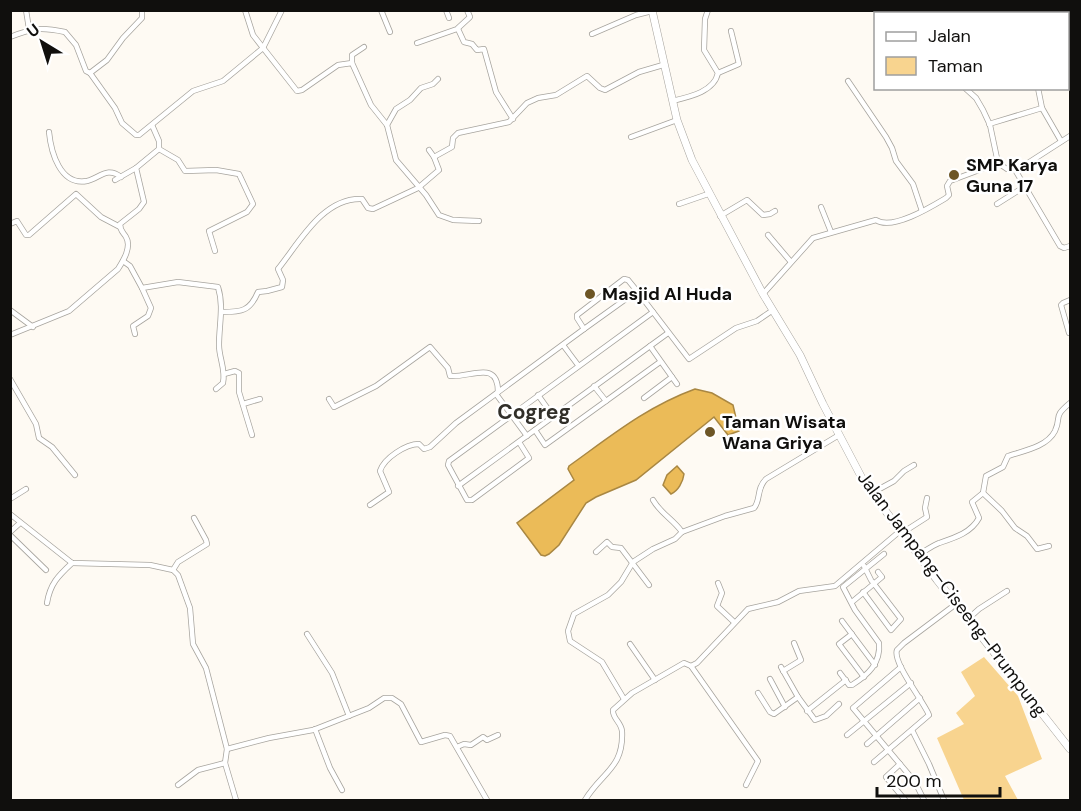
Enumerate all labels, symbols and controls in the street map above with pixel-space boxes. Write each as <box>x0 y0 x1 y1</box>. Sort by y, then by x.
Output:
north arrow <box>12 12 72 72</box>
legend <box>874 12 1069 90</box>
text: U <box>22 19 44 42</box>
text: Jalan <box>928 24 971 48</box>
text: Taman <box>928 54 983 78</box>
place label: SMP Karya Guna 17 <box>966 153 1058 198</box>
marker: SMP Karya Guna 17 <box>947 168 961 182</box>
place label: Masjid Al Huda <box>602 282 732 306</box>
marker: Masjid Al Huda <box>583 287 597 301</box>
district label: Cogreg <box>497 398 571 426</box>
place label: Taman Wisata Wana Griya <box>722 410 846 455</box>
marker: Taman Wisata Wana Griya <box>703 425 717 439</box>
street label: Jalan Jampang–Ciseeng–Prumpung <box>852 467 1052 721</box>
scale bar <box>877 760 1000 798</box>
text: 200 m <box>886 769 942 793</box>

